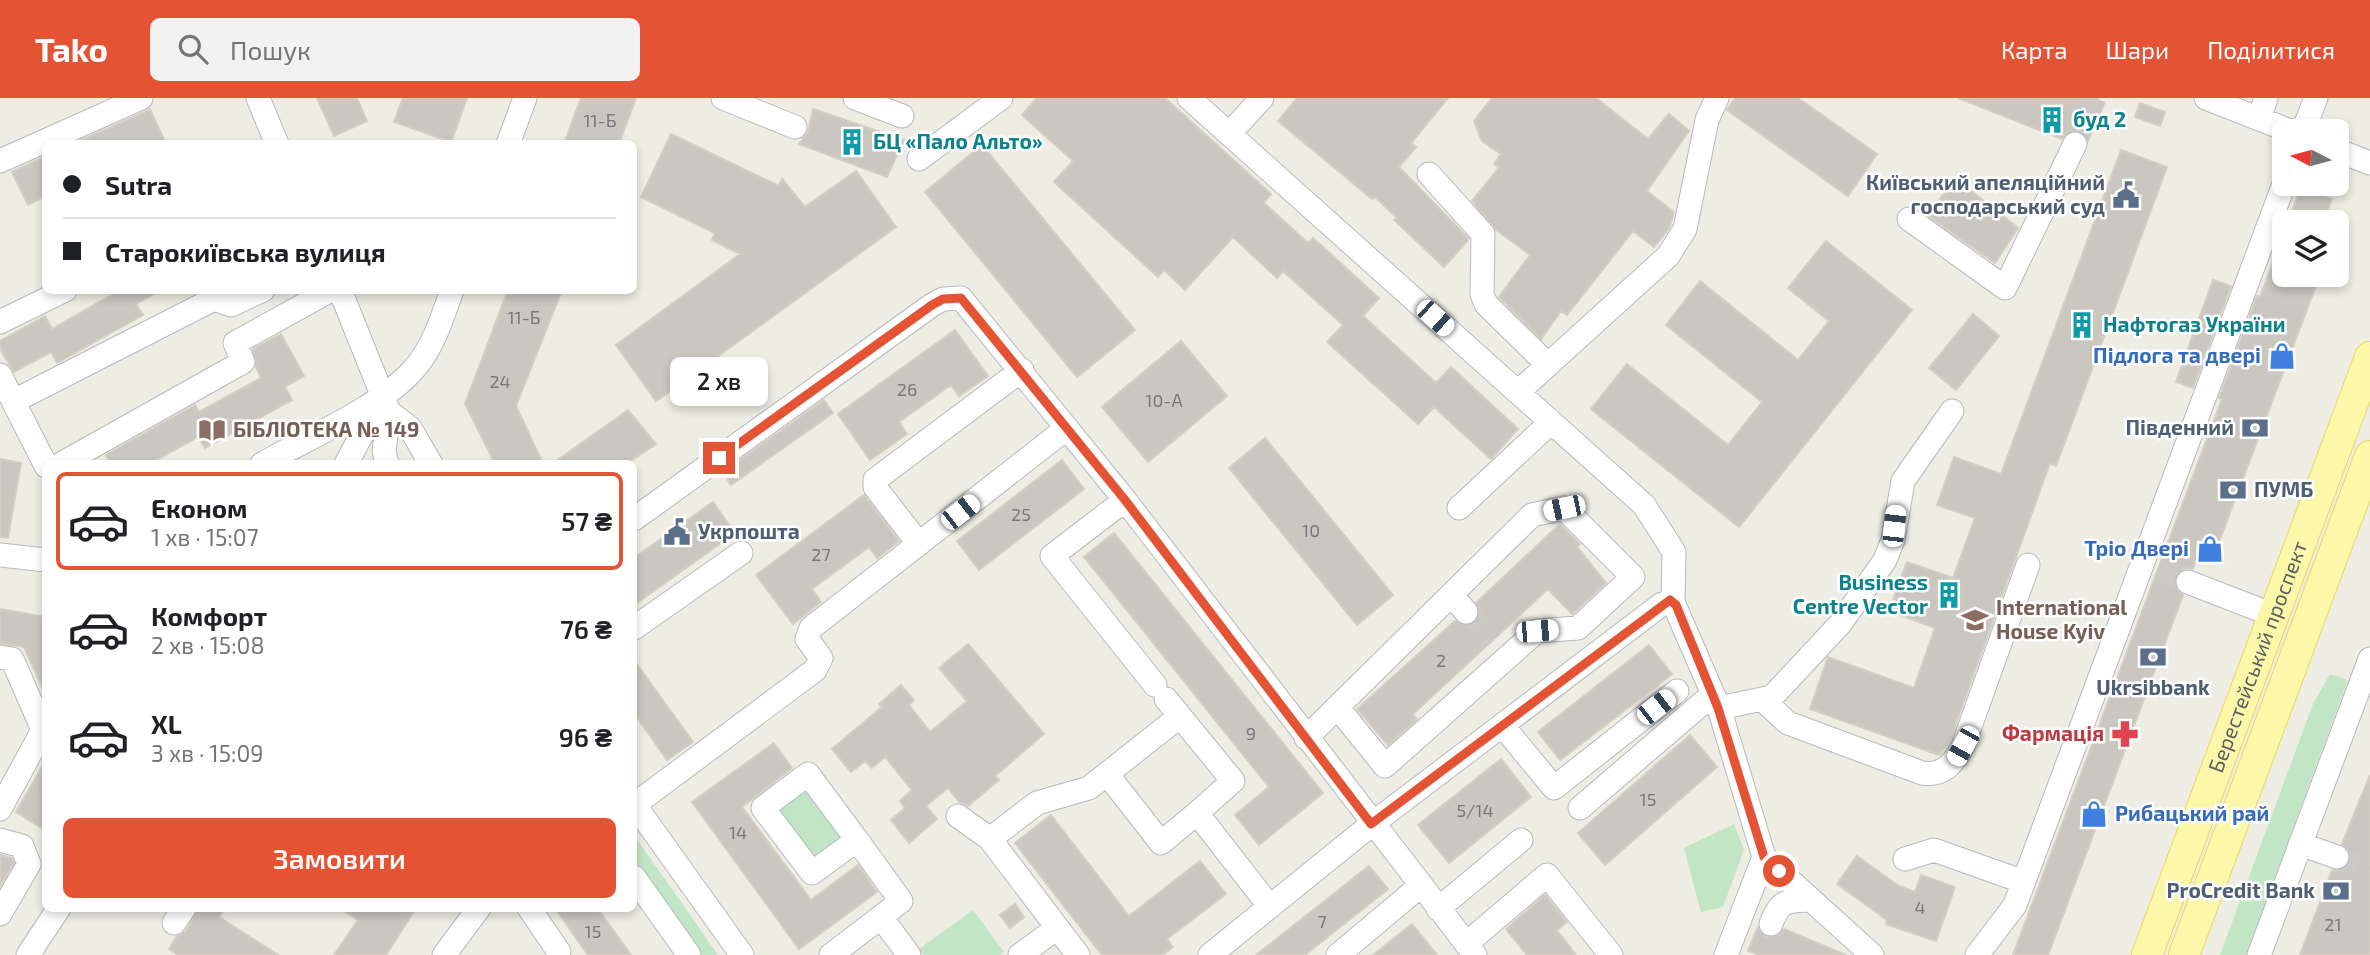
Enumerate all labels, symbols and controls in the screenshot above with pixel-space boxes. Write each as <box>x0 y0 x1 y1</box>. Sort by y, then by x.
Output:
search box <box>150 18 640 81</box>
text: Tako <box>35 29 108 69</box>
icon: search <box>174 30 212 68</box>
text: Пошук <box>230 34 311 65</box>
text: Карта <box>2001 35 2068 64</box>
text: Шари <box>2106 35 2169 64</box>
text: Поділитися <box>2207 35 2335 64</box>
building icon: буд 2 <box>2037 105 2067 135</box>
place label: буд 2 <box>2073 106 2126 131</box>
house number: 11-Б <box>583 109 617 131</box>
north arrow <box>2272 119 2348 196</box>
map controls <box>2272 119 2349 287</box>
building icon: БЦ «Пало Альто» <box>837 127 867 157</box>
place label: БЦ «Пало Альто» <box>873 128 1043 153</box>
text: Sutra <box>105 169 172 200</box>
place label: Київський апеляційний господарський суд <box>1866 169 2105 218</box>
public building icon: Київський апеляційний господарський суд <box>2111 180 2141 210</box>
button: layers <box>2272 210 2349 287</box>
text: Старокиївська вулиця <box>105 236 386 267</box>
car <box>1413 296 1458 340</box>
house number: 11-Б <box>507 306 541 328</box>
building icon: Нафтогаз України <box>2067 310 2097 340</box>
place label: Нафтогаз України <box>2103 311 2286 336</box>
shop icon: Підлога та двері <box>2267 341 2297 371</box>
place label: Підлога та двері <box>2093 342 2261 367</box>
callout: 2 хв <box>670 356 768 406</box>
text: 2 хв <box>697 367 741 395</box>
house number: 24 <box>489 370 511 392</box>
house number: 26 <box>897 378 917 400</box>
house number: 10-А <box>1145 389 1183 411</box>
bank icon: Південний <box>2240 413 2270 443</box>
place label: Південний <box>2125 414 2234 439</box>
library icon: БІБЛІОТЕКА № 149 <box>197 415 227 445</box>
place label: БІБЛІОТЕКА № 149 <box>233 416 419 441</box>
route end <box>703 442 735 474</box>
bank icon: ПУМБ <box>2218 475 2248 505</box>
place label: ПУМБ <box>2254 476 2313 501</box>
icon: car <box>67 490 130 553</box>
car <box>937 491 984 533</box>
text: Економ <box>151 492 248 523</box>
car <box>1542 493 1587 523</box>
house number: 25 <box>1011 503 1031 525</box>
car <box>1882 504 1907 548</box>
text: 57 ₴ <box>561 505 612 536</box>
public building icon: Укрпошта <box>662 517 692 547</box>
place label: Укрпошта <box>698 518 800 543</box>
house number: 10 <box>1302 519 1320 541</box>
text: 1 хв · 15:07 <box>151 523 258 551</box>
shop icon: Тріо Двері <box>2195 534 2225 564</box>
place label: Тріо Двері <box>2084 535 2189 560</box>
street label: Берестейський проспект <box>2202 537 2311 776</box>
house number: 27 <box>811 543 831 565</box>
place label: Business Centre Vector <box>1793 569 1928 618</box>
building icon: Business Centre Vector <box>1934 580 1964 610</box>
place label: International House Kyiv <box>1996 594 2127 644</box>
icon: car <box>67 598 130 661</box>
text: Комфорт <box>151 600 267 631</box>
school or university icon: International House Kyiv <box>1960 605 1990 635</box>
text: 76 ₴ <box>560 613 612 644</box>
car <box>1516 619 1559 643</box>
text: 2 хв · 15:08 <box>151 631 264 659</box>
bank icon: Ukrsibbank <box>2138 642 2168 672</box>
house number: 2 <box>1436 649 1446 671</box>
place label: Ukrsibbank <box>2096 674 2210 699</box>
car <box>1633 686 1680 728</box>
icon: car <box>67 706 130 769</box>
text: XL <box>151 708 182 739</box>
pharmacy icon: Фармація <box>2110 719 2140 749</box>
place label: Фармація <box>2002 720 2104 745</box>
text: 96 ₴ <box>559 721 612 752</box>
house number: 9 <box>1246 722 1256 744</box>
car <box>1944 723 1983 769</box>
text: 3 хв · 15:09 <box>151 739 264 767</box>
house number: 15 <box>1640 788 1656 810</box>
house number: 5/14 <box>1456 799 1494 821</box>
shop icon: Рибацький рай <box>2079 799 2109 829</box>
place label: Рибацький рай <box>2115 800 2269 825</box>
button: Замовити <box>63 818 616 898</box>
house number: 14 <box>729 821 747 843</box>
route start <box>1763 855 1795 887</box>
bank icon: ProCredit Bank <box>2321 876 2351 906</box>
place label: ProCredit Bank <box>2167 877 2315 902</box>
house number: 4 <box>1914 896 1926 918</box>
house number: 7 <box>1317 910 1327 932</box>
house number: 21 <box>2324 913 2342 935</box>
house number: 15 <box>585 920 601 942</box>

